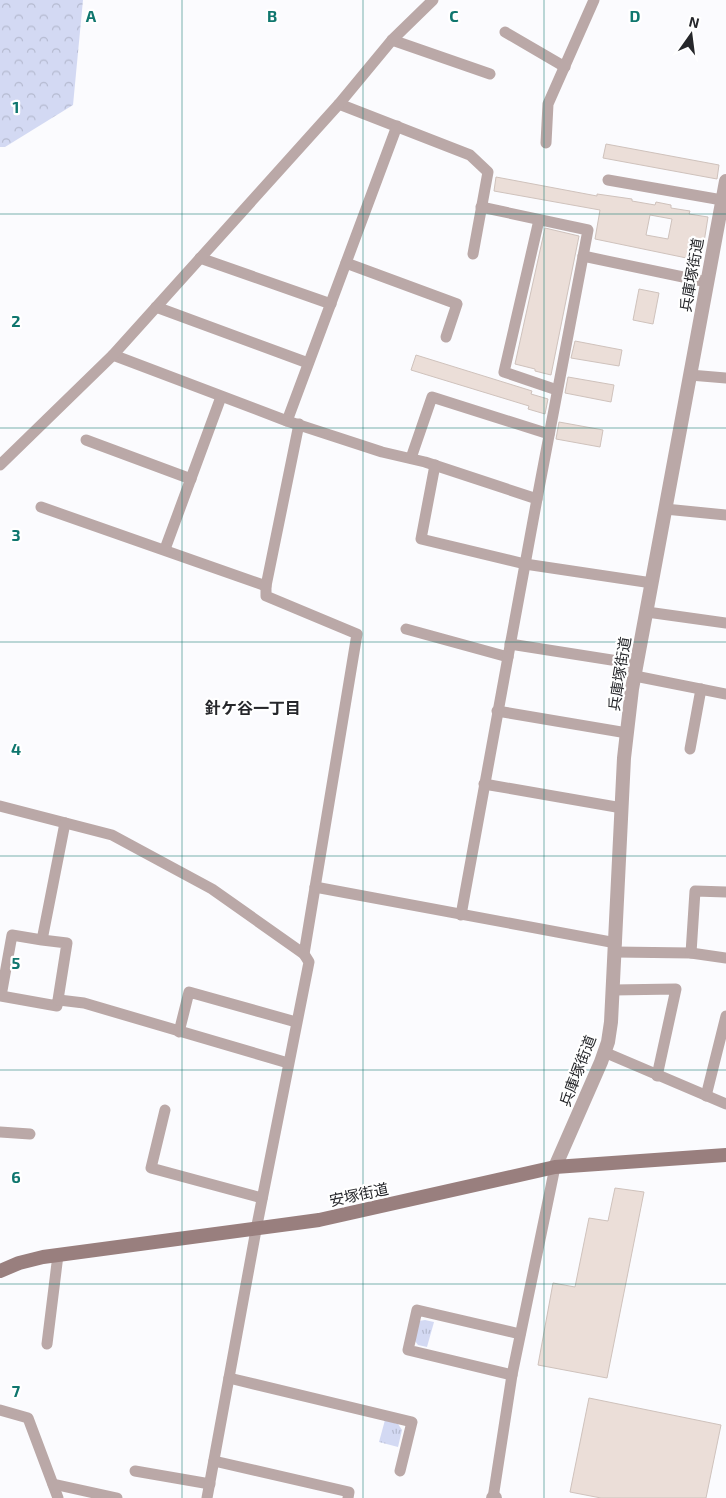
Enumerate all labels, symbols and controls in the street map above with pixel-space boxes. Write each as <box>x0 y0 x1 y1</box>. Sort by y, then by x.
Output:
text: A <box>86 6 97 25</box>
text: B <box>267 6 277 25</box>
text: C <box>449 6 459 25</box>
text: D <box>630 6 641 25</box>
north arrow <box>666 10 716 60</box>
text: N <box>687 12 701 31</box>
text: 1 <box>13 97 19 116</box>
street label: 兵庫塚街道 <box>676 236 706 313</box>
text: 2 <box>11 311 21 330</box>
text: 3 <box>11 525 21 544</box>
street label: 兵庫塚街道 <box>604 635 634 712</box>
district label: 針ケ谷一丁目 <box>205 698 301 717</box>
text: 4 <box>11 739 21 758</box>
text: 5 <box>12 953 21 972</box>
street label: 兵庫塚街道 <box>555 1032 599 1109</box>
text: 6 <box>11 1167 21 1186</box>
street label: 安塚街道 <box>328 1179 390 1209</box>
text: 7 <box>12 1381 21 1400</box>

